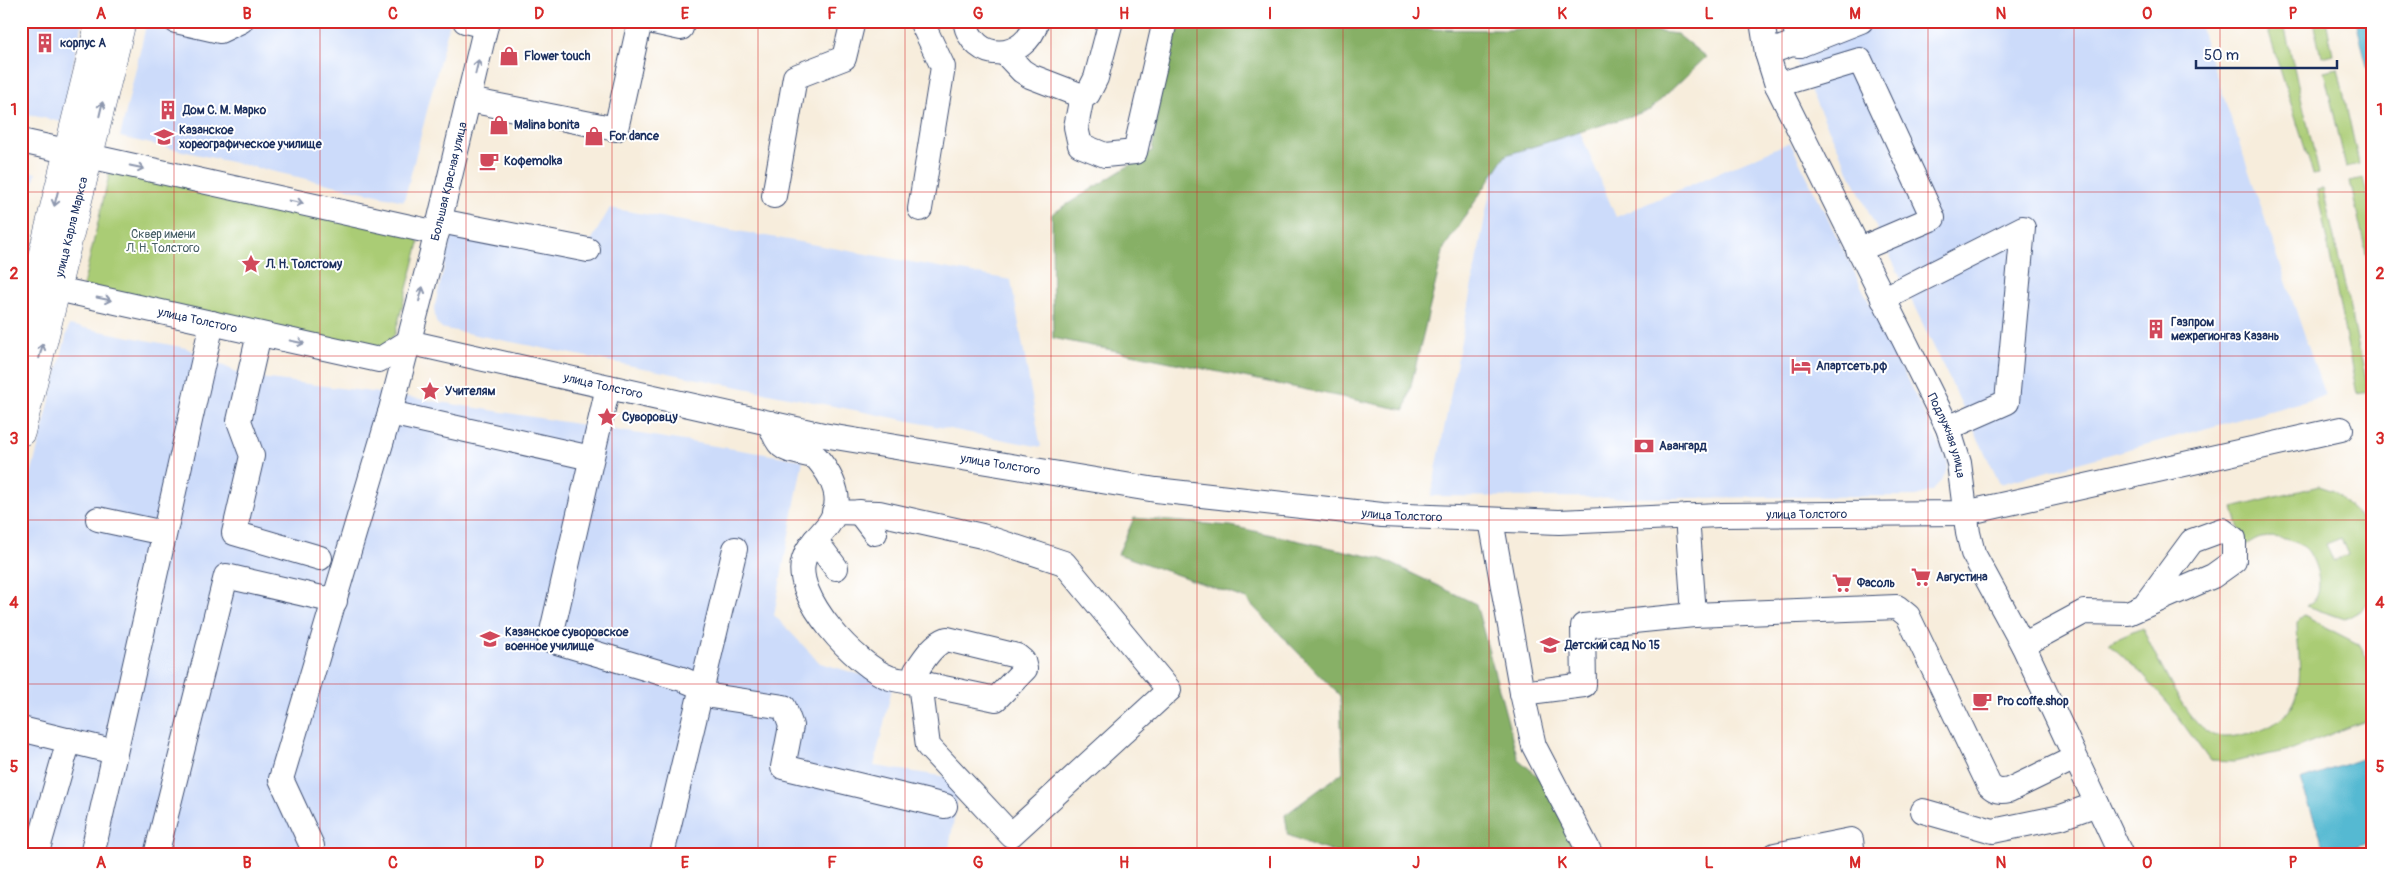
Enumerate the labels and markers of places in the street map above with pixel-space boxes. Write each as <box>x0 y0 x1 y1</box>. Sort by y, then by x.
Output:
building icon: корпус А <box>34 32 56 54</box>
place label: корпус А <box>60 36 106 51</box>
shop icon: Flower touch <box>498 45 520 67</box>
place label: Flower touch <box>524 49 591 64</box>
building icon: Дом С. М. Марко <box>157 99 179 121</box>
place label: Дом С. М. Марко <box>182 103 267 118</box>
shop icon: Malina bonita <box>488 114 510 136</box>
place label: Malina bonita <box>514 118 580 133</box>
place label: Казанское хореографическое училище <box>178 123 323 152</box>
shop icon: For dance <box>583 125 605 147</box>
school or university icon: Казанское хореографическое училище <box>153 126 175 148</box>
place label: For dance <box>609 129 660 144</box>
cafe icon: Кофеmolka <box>478 150 500 172</box>
place label: Кофеmolka <box>504 154 563 169</box>
place icon: Л. Н. Толстому <box>240 253 262 275</box>
place label: Л. Н. Толстому <box>265 257 343 272</box>
place label: Газпром межрегионгаз Казань <box>2171 315 2280 344</box>
building icon: Газпром межрегионгаз Казань <box>2145 318 2167 340</box>
hotel icon: Апартсеть.рф <box>1790 355 1812 377</box>
place label: Апартсеть.рф <box>1816 359 1888 374</box>
place icon: Учителям <box>419 380 441 402</box>
place label: Учителям <box>445 384 495 399</box>
place icon: Суворовцу <box>596 406 618 428</box>
place label: Суворовцу <box>622 410 678 425</box>
bank icon: Авангард <box>1633 435 1655 457</box>
place label: Авангард <box>1659 439 1708 454</box>
supermarket icon: Августина <box>1910 566 1932 588</box>
place label: Августина <box>1936 570 1988 585</box>
supermarket icon: Фасоль <box>1831 572 1853 594</box>
place label: Фасоль <box>1856 576 1895 591</box>
place label: Казанское суворовское военное училище <box>505 625 629 654</box>
school or university icon: Казанское суворовское военное училище <box>479 628 501 650</box>
school or university icon: Детский сад № 15 <box>1539 634 1561 656</box>
place label: Детский сад № 15 <box>1564 638 1660 653</box>
cafe icon: Pro coffe.shop <box>1971 690 1993 712</box>
place label: Pro coffe.shop <box>1997 694 2069 709</box>

